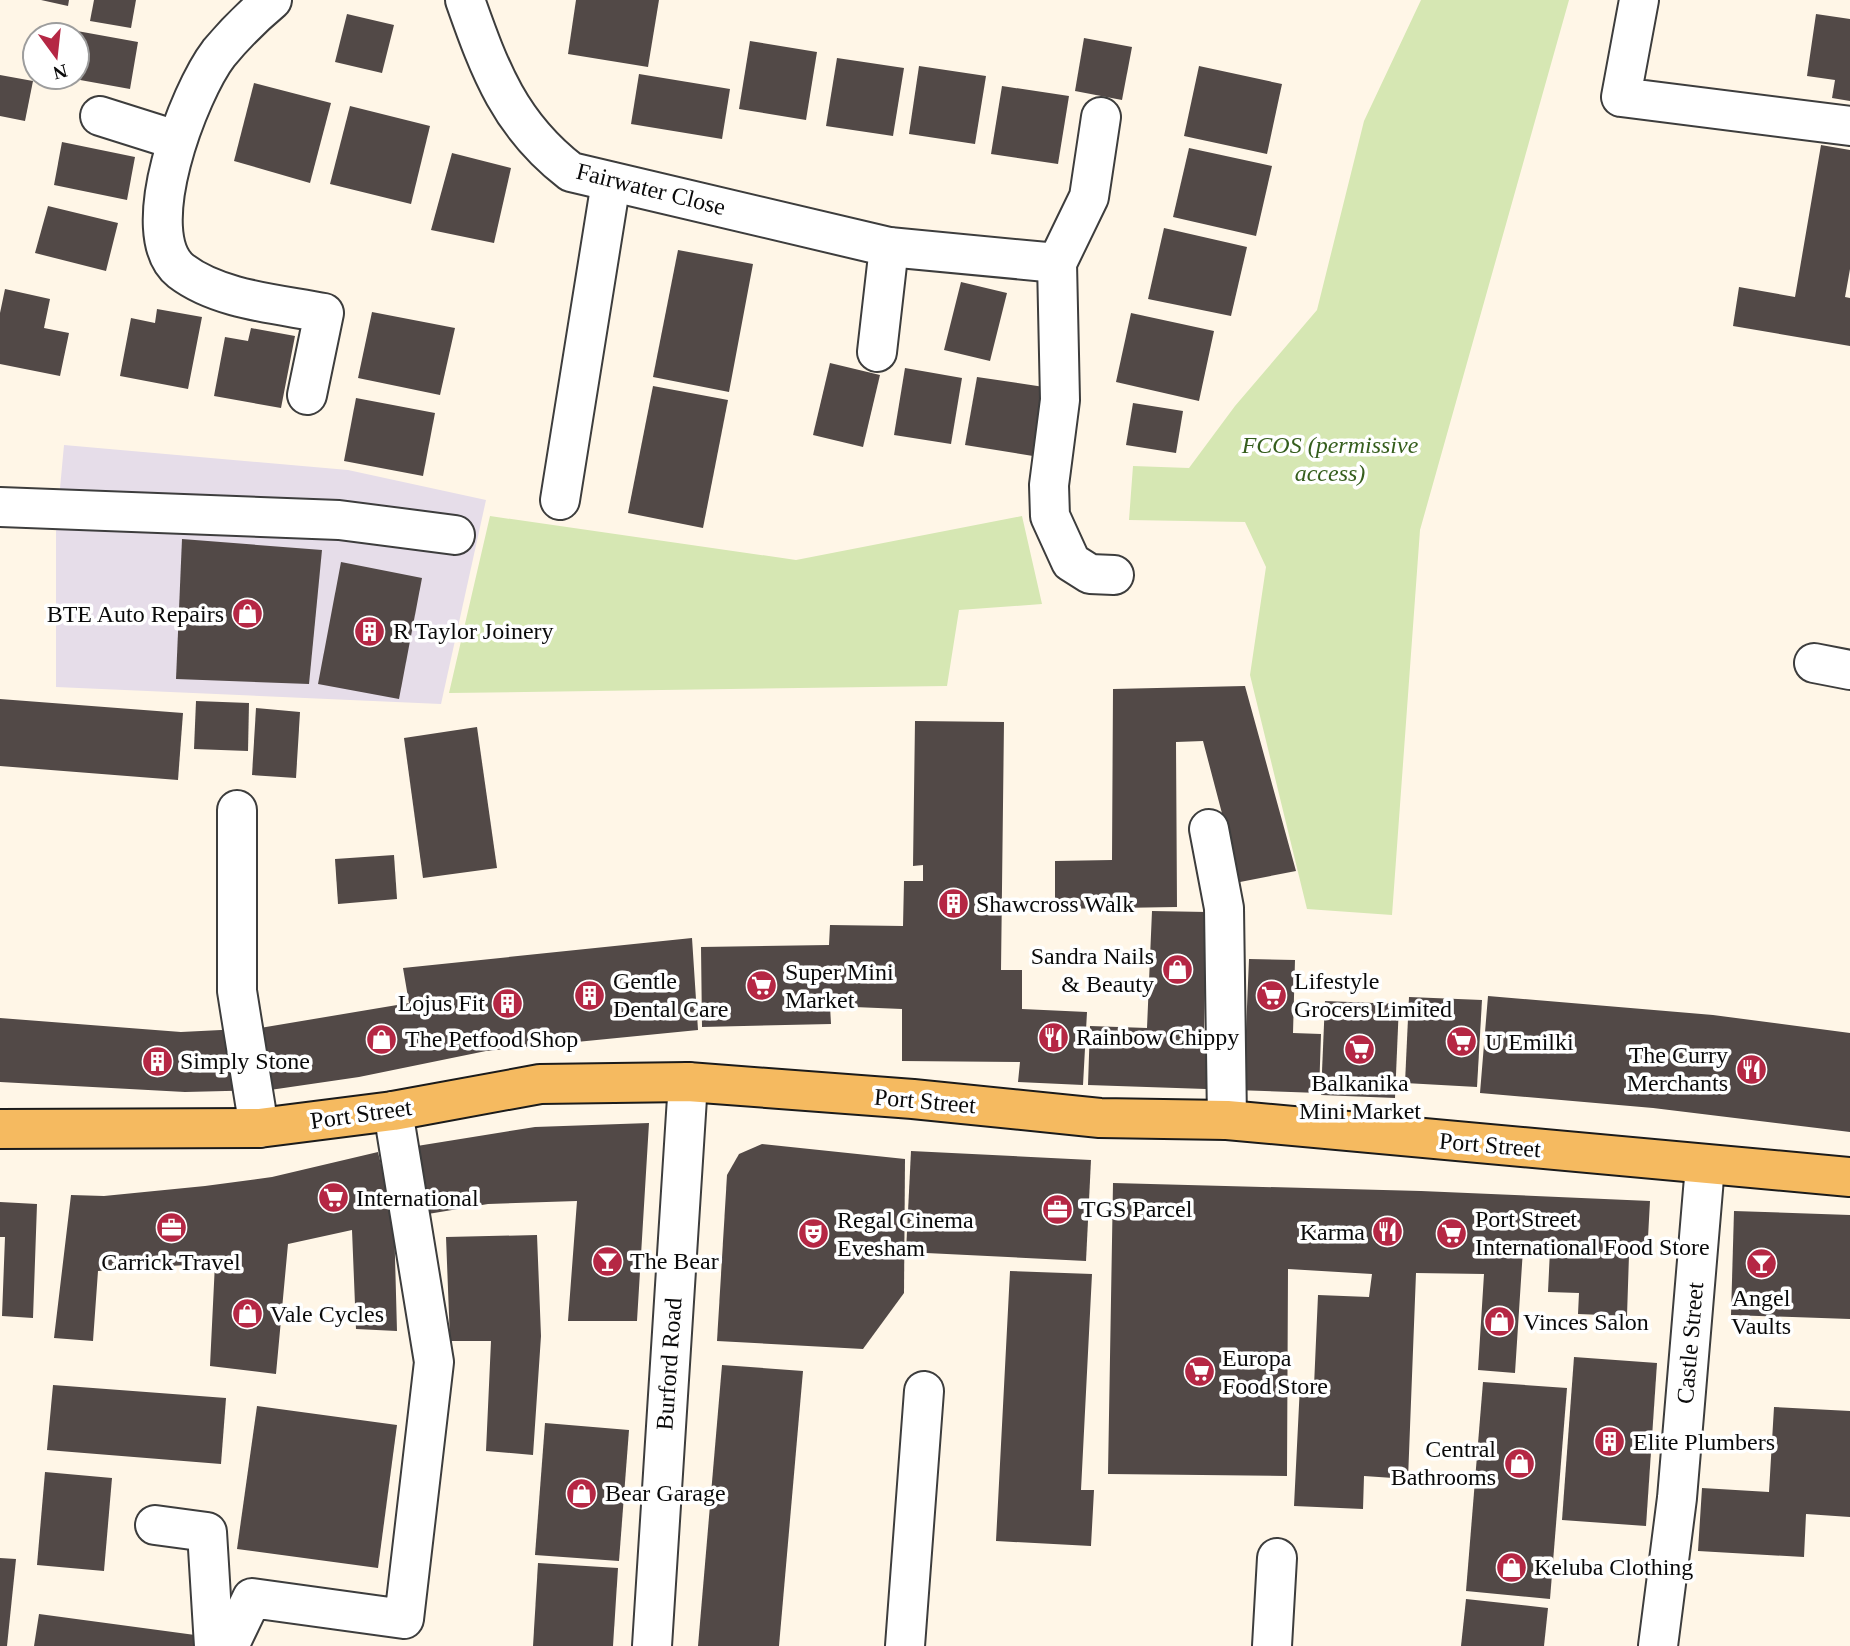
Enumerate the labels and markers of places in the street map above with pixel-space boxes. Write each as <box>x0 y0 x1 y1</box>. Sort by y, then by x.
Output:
shop icon: BTE Auto Repairs <box>230 597 264 631</box>
place label: BTE Auto Repairs <box>47 601 224 627</box>
building icon: R Taylor Joinery <box>353 614 387 648</box>
place label: R Taylor Joinery <box>393 618 554 644</box>
building icon: Shawcross Walk <box>936 887 970 921</box>
place label: Shawcross Walk <box>976 891 1134 917</box>
place label: Sandra Nails & Beauty <box>1031 943 1154 997</box>
shop icon: Sandra Nails & Beauty <box>1160 953 1194 987</box>
place label: Super Mini Market <box>785 959 894 1013</box>
place label: Gentle Dental Care <box>613 968 728 1022</box>
place label: Lifestyle Grocers Limited <box>1294 968 1452 1022</box>
supermarket icon: Super Mini Market <box>745 969 779 1003</box>
building icon: Gentle Dental Care <box>573 978 607 1012</box>
supermarket icon: Lifestyle Grocers Limited <box>1254 978 1288 1012</box>
building icon: Lojus Fit <box>491 986 525 1020</box>
place label: Lojus Fit <box>398 990 485 1016</box>
restaurant icon: Rainbow Chippy <box>1036 1020 1070 1054</box>
shop icon: The Petfood Shop <box>365 1022 399 1056</box>
place label: Rainbow Chippy <box>1076 1024 1239 1050</box>
supermarket icon: U Emilki <box>1445 1025 1479 1059</box>
place label: The Petfood Shop <box>405 1026 578 1052</box>
place label: U Emilki <box>1485 1029 1574 1055</box>
supermarket icon: Balkanika Mini Market <box>1343 1032 1377 1066</box>
place label: The Curry Merchants <box>1627 1042 1728 1096</box>
building icon: Simply Stone <box>140 1044 174 1078</box>
place label: Simply Stone <box>180 1048 310 1074</box>
restaurant icon: The Curry Merchants <box>1734 1052 1768 1086</box>
place label: Balkanika Mini Market <box>1299 1070 1421 1124</box>
supermarket icon: International <box>316 1181 350 1215</box>
place label: International <box>356 1185 479 1211</box>
office icon: TGS Parcel <box>1041 1192 1075 1226</box>
place label: TGS Parcel <box>1081 1196 1193 1222</box>
place label: Port Street International Food Store <box>1475 1206 1710 1260</box>
place label: Regal Cinema Evesham <box>837 1207 974 1261</box>
office icon: Carrick Travel <box>154 1211 188 1245</box>
restaurant icon: Karma <box>1371 1215 1405 1249</box>
supermarket icon: Port Street International Food Store <box>1435 1216 1469 1250</box>
theatre icon: Regal Cinema Evesham <box>797 1217 831 1251</box>
place label: Karma <box>1300 1219 1365 1245</box>
bar icon: The Bear <box>590 1244 624 1278</box>
bar icon: Angel Vaults <box>1744 1247 1778 1281</box>
place label: The Bear <box>630 1248 719 1274</box>
place label: Carrick Travel <box>101 1249 241 1275</box>
place label: Angel Vaults <box>1731 1285 1791 1339</box>
shop icon: Vale Cycles <box>230 1297 264 1331</box>
place label: Vale Cycles <box>270 1301 384 1327</box>
shop icon: Vinces Salon <box>1483 1305 1517 1339</box>
place label: Vinces Salon <box>1523 1309 1649 1335</box>
place label: Europa Food Store <box>1222 1345 1328 1399</box>
supermarket icon: Europa Food Store <box>1182 1355 1216 1389</box>
building icon: Elite Plumbers <box>1593 1425 1627 1459</box>
place label: Elite Plumbers <box>1633 1429 1775 1455</box>
place label: Central Bathrooms <box>1391 1436 1496 1490</box>
shop icon: Central Bathrooms <box>1502 1446 1536 1480</box>
shop icon: Bear Garage <box>565 1476 599 1510</box>
place label: Bear Garage <box>605 1480 726 1506</box>
shop icon: Keluba Clothing <box>1494 1550 1528 1584</box>
place label: Keluba Clothing <box>1534 1554 1693 1580</box>

